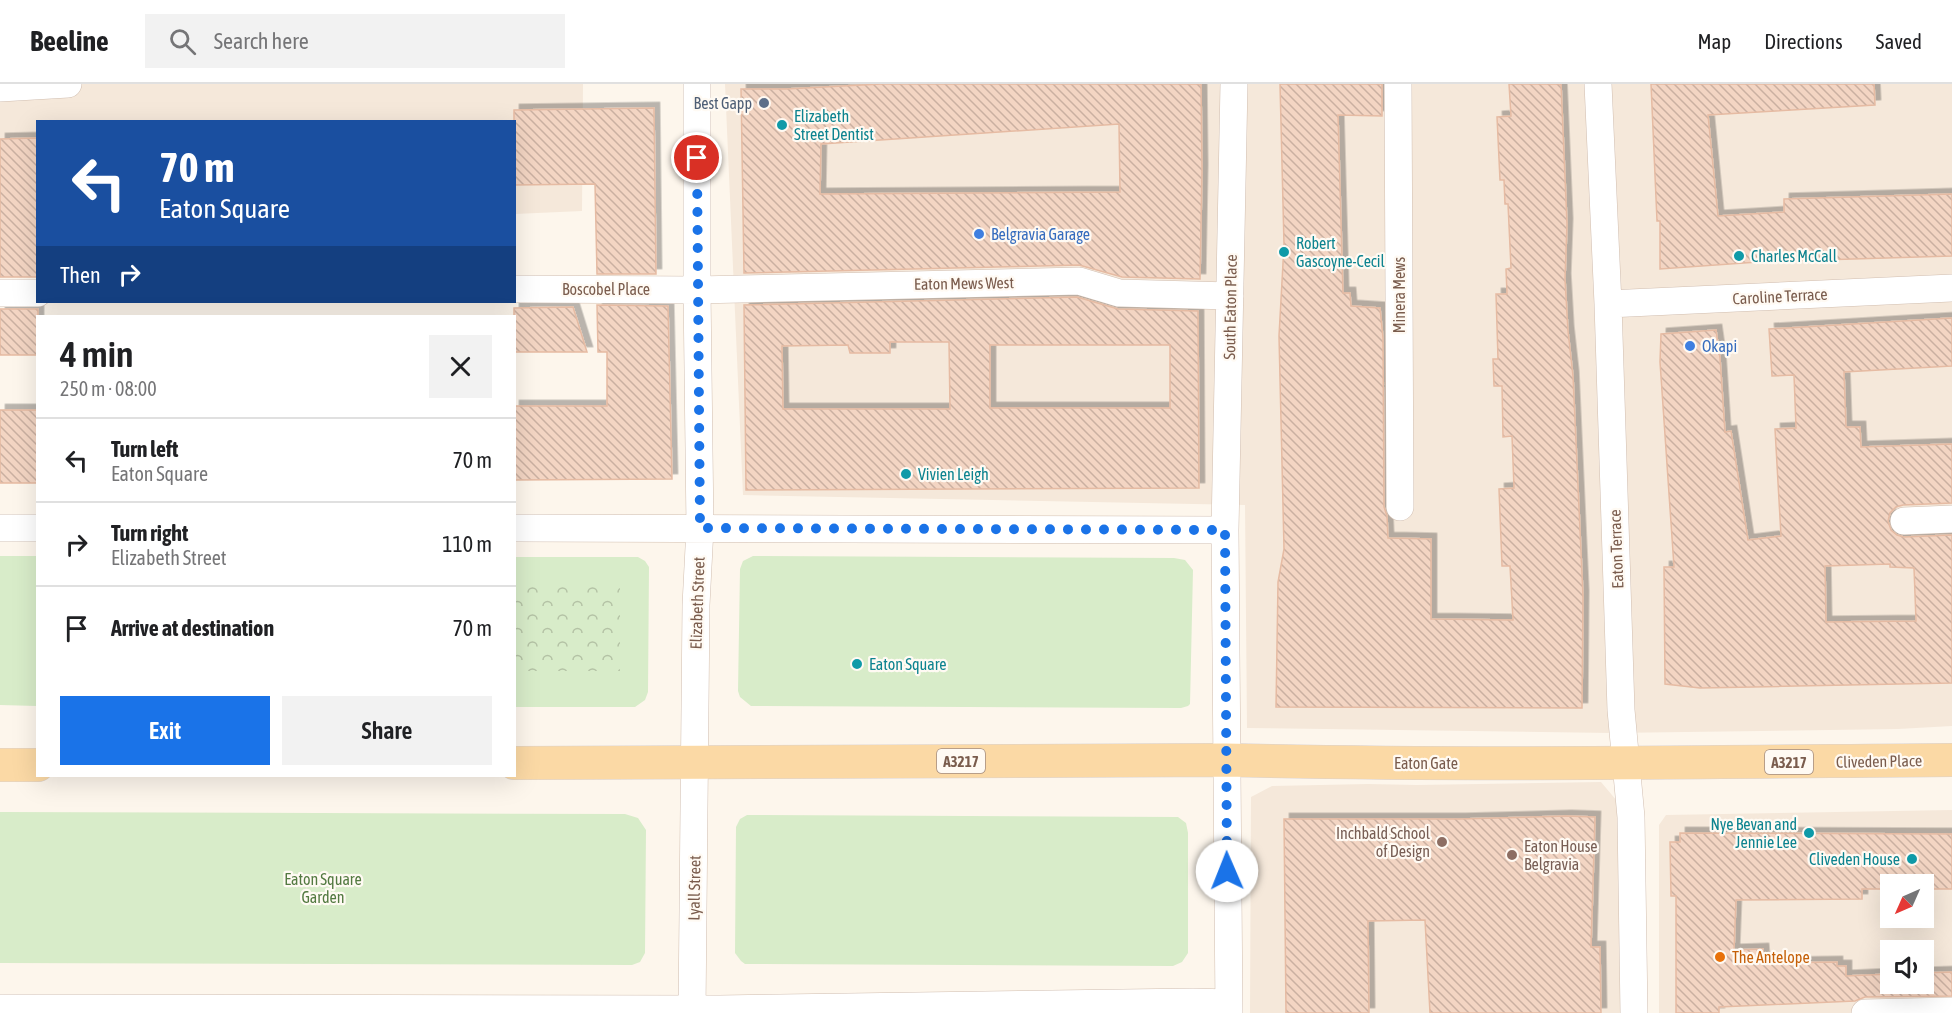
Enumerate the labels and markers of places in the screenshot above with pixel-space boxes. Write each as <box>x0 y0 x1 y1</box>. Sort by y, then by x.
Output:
place label: Best Gapp <box>694 94 752 113</box>
marker: Best Gapp <box>757 96 771 110</box>
place label: Elizabeth Street Dentist <box>794 107 874 143</box>
marker: Elizabeth Street Dentist <box>775 118 789 132</box>
pin <box>671 132 722 183</box>
place label: Belgravia Garage <box>991 225 1090 244</box>
marker: Belgravia Garage <box>972 227 986 241</box>
place label: Robert Gascoyne-Cecil <box>1296 234 1385 271</box>
marker: Robert Gascoyne-Cecil <box>1277 245 1291 259</box>
place label: Charles McCall <box>1751 247 1838 265</box>
marker: Charles McCall <box>1732 249 1746 263</box>
place label: Okapi <box>1702 337 1737 356</box>
marker: Okapi <box>1683 339 1697 353</box>
place label: Vivien Leigh <box>918 465 989 484</box>
marker: Vivien Leigh <box>899 467 913 481</box>
place label: Eaton Square <box>869 655 947 674</box>
marker: Eaton Square <box>850 657 864 671</box>
place label: Nye Bevan and Jennie Lee <box>1710 815 1797 851</box>
place label: Inchbald School of Design <box>1336 824 1431 861</box>
marker: Nye Bevan and Jennie Lee <box>1802 826 1816 840</box>
marker: Inchbald School of Design <box>1435 835 1449 849</box>
place label: Eaton House Belgravia <box>1524 837 1598 874</box>
marker: Eaton House Belgravia <box>1505 848 1519 862</box>
place label: Cliveden House <box>1809 850 1900 868</box>
marker: Cliveden House <box>1905 852 1919 866</box>
place label: The Antelope <box>1732 948 1810 967</box>
marker: The Antelope <box>1713 950 1727 964</box>

